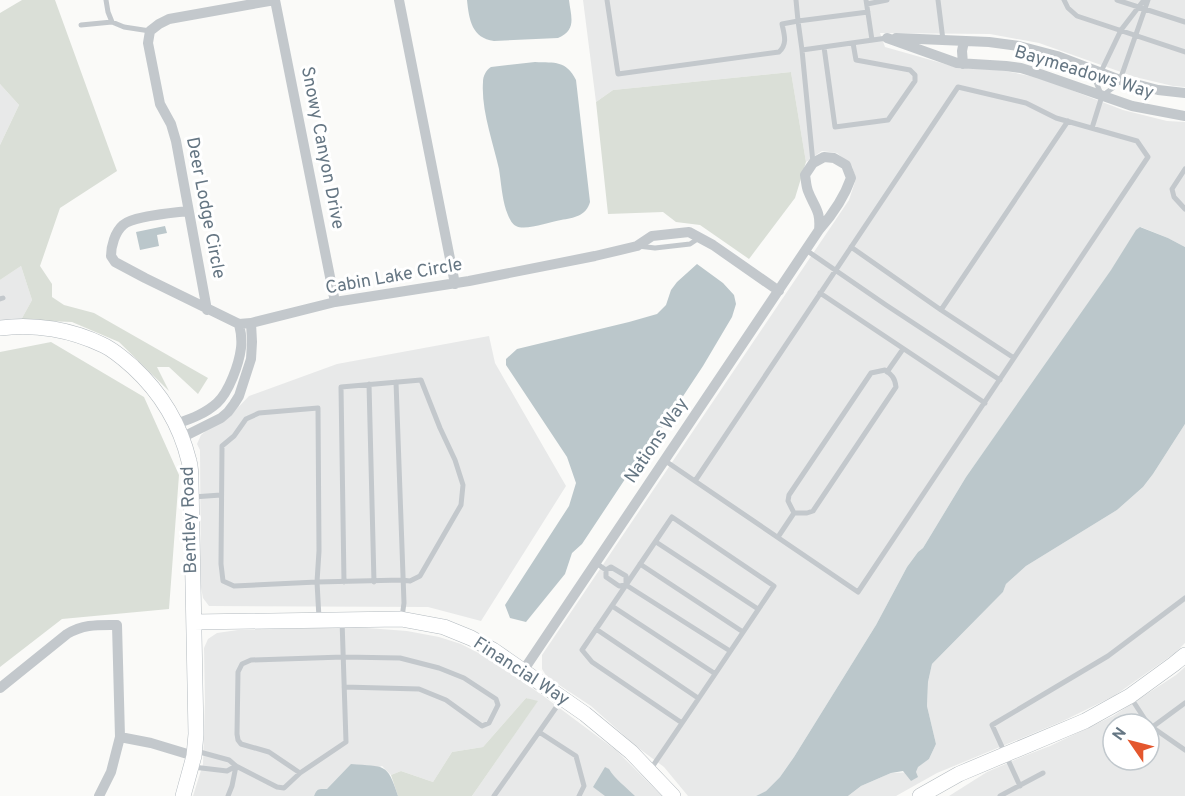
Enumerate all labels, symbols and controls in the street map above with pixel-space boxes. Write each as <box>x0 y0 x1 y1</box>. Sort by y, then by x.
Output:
street label: Baymeadows Way <box>1011 41 1157 105</box>
street label: Snowy Canyon Drive <box>295 65 349 231</box>
street label: Deer Lodge Circle <box>180 135 230 281</box>
street label: Cabin Lake Circle <box>324 254 464 300</box>
street label: Nations Way <box>620 394 694 488</box>
street label: Bentley Road <box>177 466 203 574</box>
street label: Financial Way <box>468 632 574 712</box>
north arrow <box>1101 712 1161 772</box>
text: N <box>1109 724 1132 745</box>

